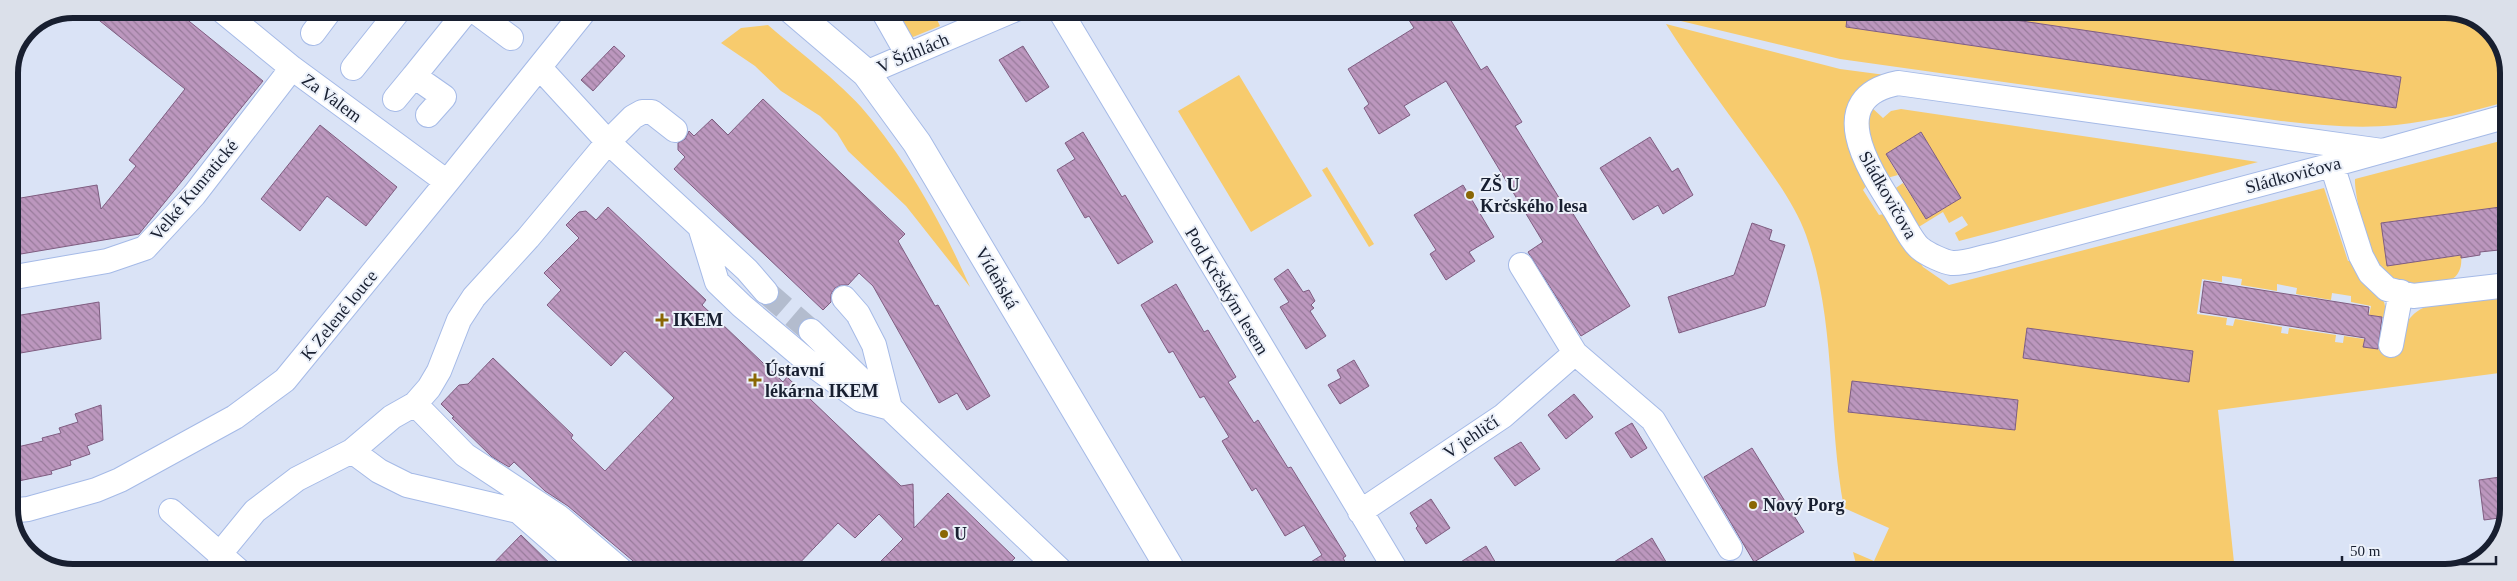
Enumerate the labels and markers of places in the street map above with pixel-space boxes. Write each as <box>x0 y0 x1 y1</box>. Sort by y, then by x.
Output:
place label: ZŠ U Krčského lesa <box>1480 174 1588 216</box>
marker: ZŠ U Krčského lesa <box>1464 189 1476 201</box>
place label: IKEM <box>673 310 723 330</box>
marker: IKEM <box>655 313 669 327</box>
place label: Ústavní lékárna IKEM <box>765 359 879 401</box>
marker: Ústavní lékárna IKEM <box>749 374 761 386</box>
place label: Nový Porg <box>1763 495 1844 515</box>
marker: Nový Porg <box>1747 499 1759 511</box>
place label: U <box>954 524 967 544</box>
marker: U <box>938 528 950 540</box>

